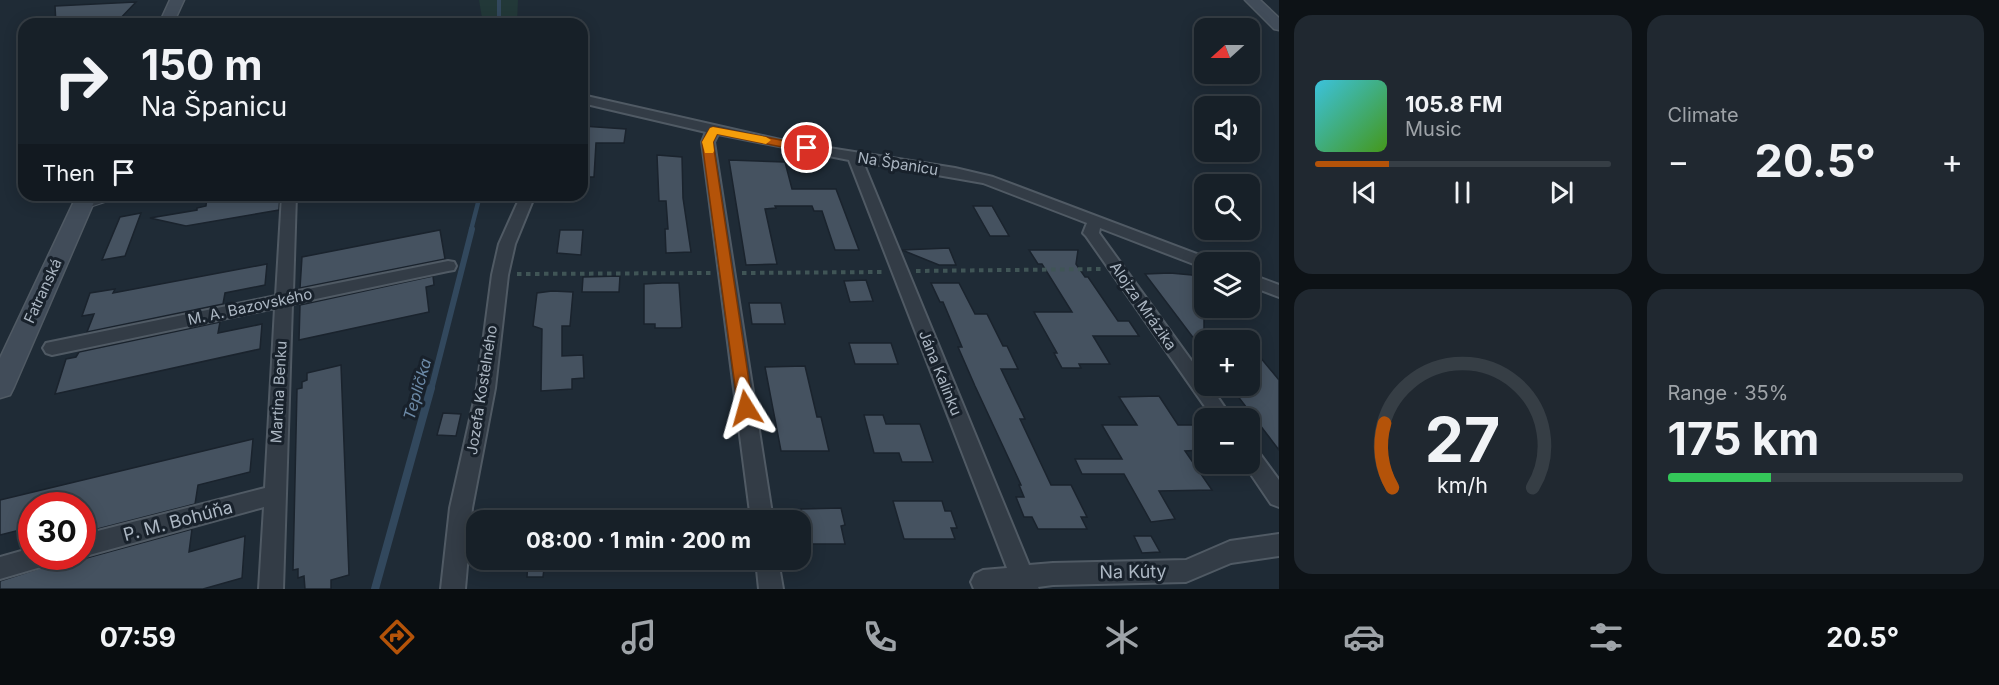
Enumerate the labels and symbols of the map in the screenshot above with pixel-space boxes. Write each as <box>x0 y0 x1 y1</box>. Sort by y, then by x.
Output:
north arrow <box>1194 18 1260 84</box>
pin <box>781 122 832 173</box>
street label: Na Španicu <box>856 148 940 179</box>
street label: Fatranská <box>19 255 66 326</box>
street label: Alojza Mrázika <box>1106 258 1181 354</box>
street label: M. A. Bazovského <box>186 284 314 329</box>
street label: Jozefa Kostelného <box>462 324 501 456</box>
street label: Jána Kalinku <box>915 327 966 418</box>
street label: Martina Benku <box>266 340 291 444</box>
water label: Teplička <box>399 356 435 422</box>
position arrow <box>714 376 778 440</box>
speed limit sign: 30 <box>18 492 96 570</box>
street label: P. M. Bohúňa <box>121 496 235 545</box>
street label: Na Kúty <box>1099 560 1167 583</box>

